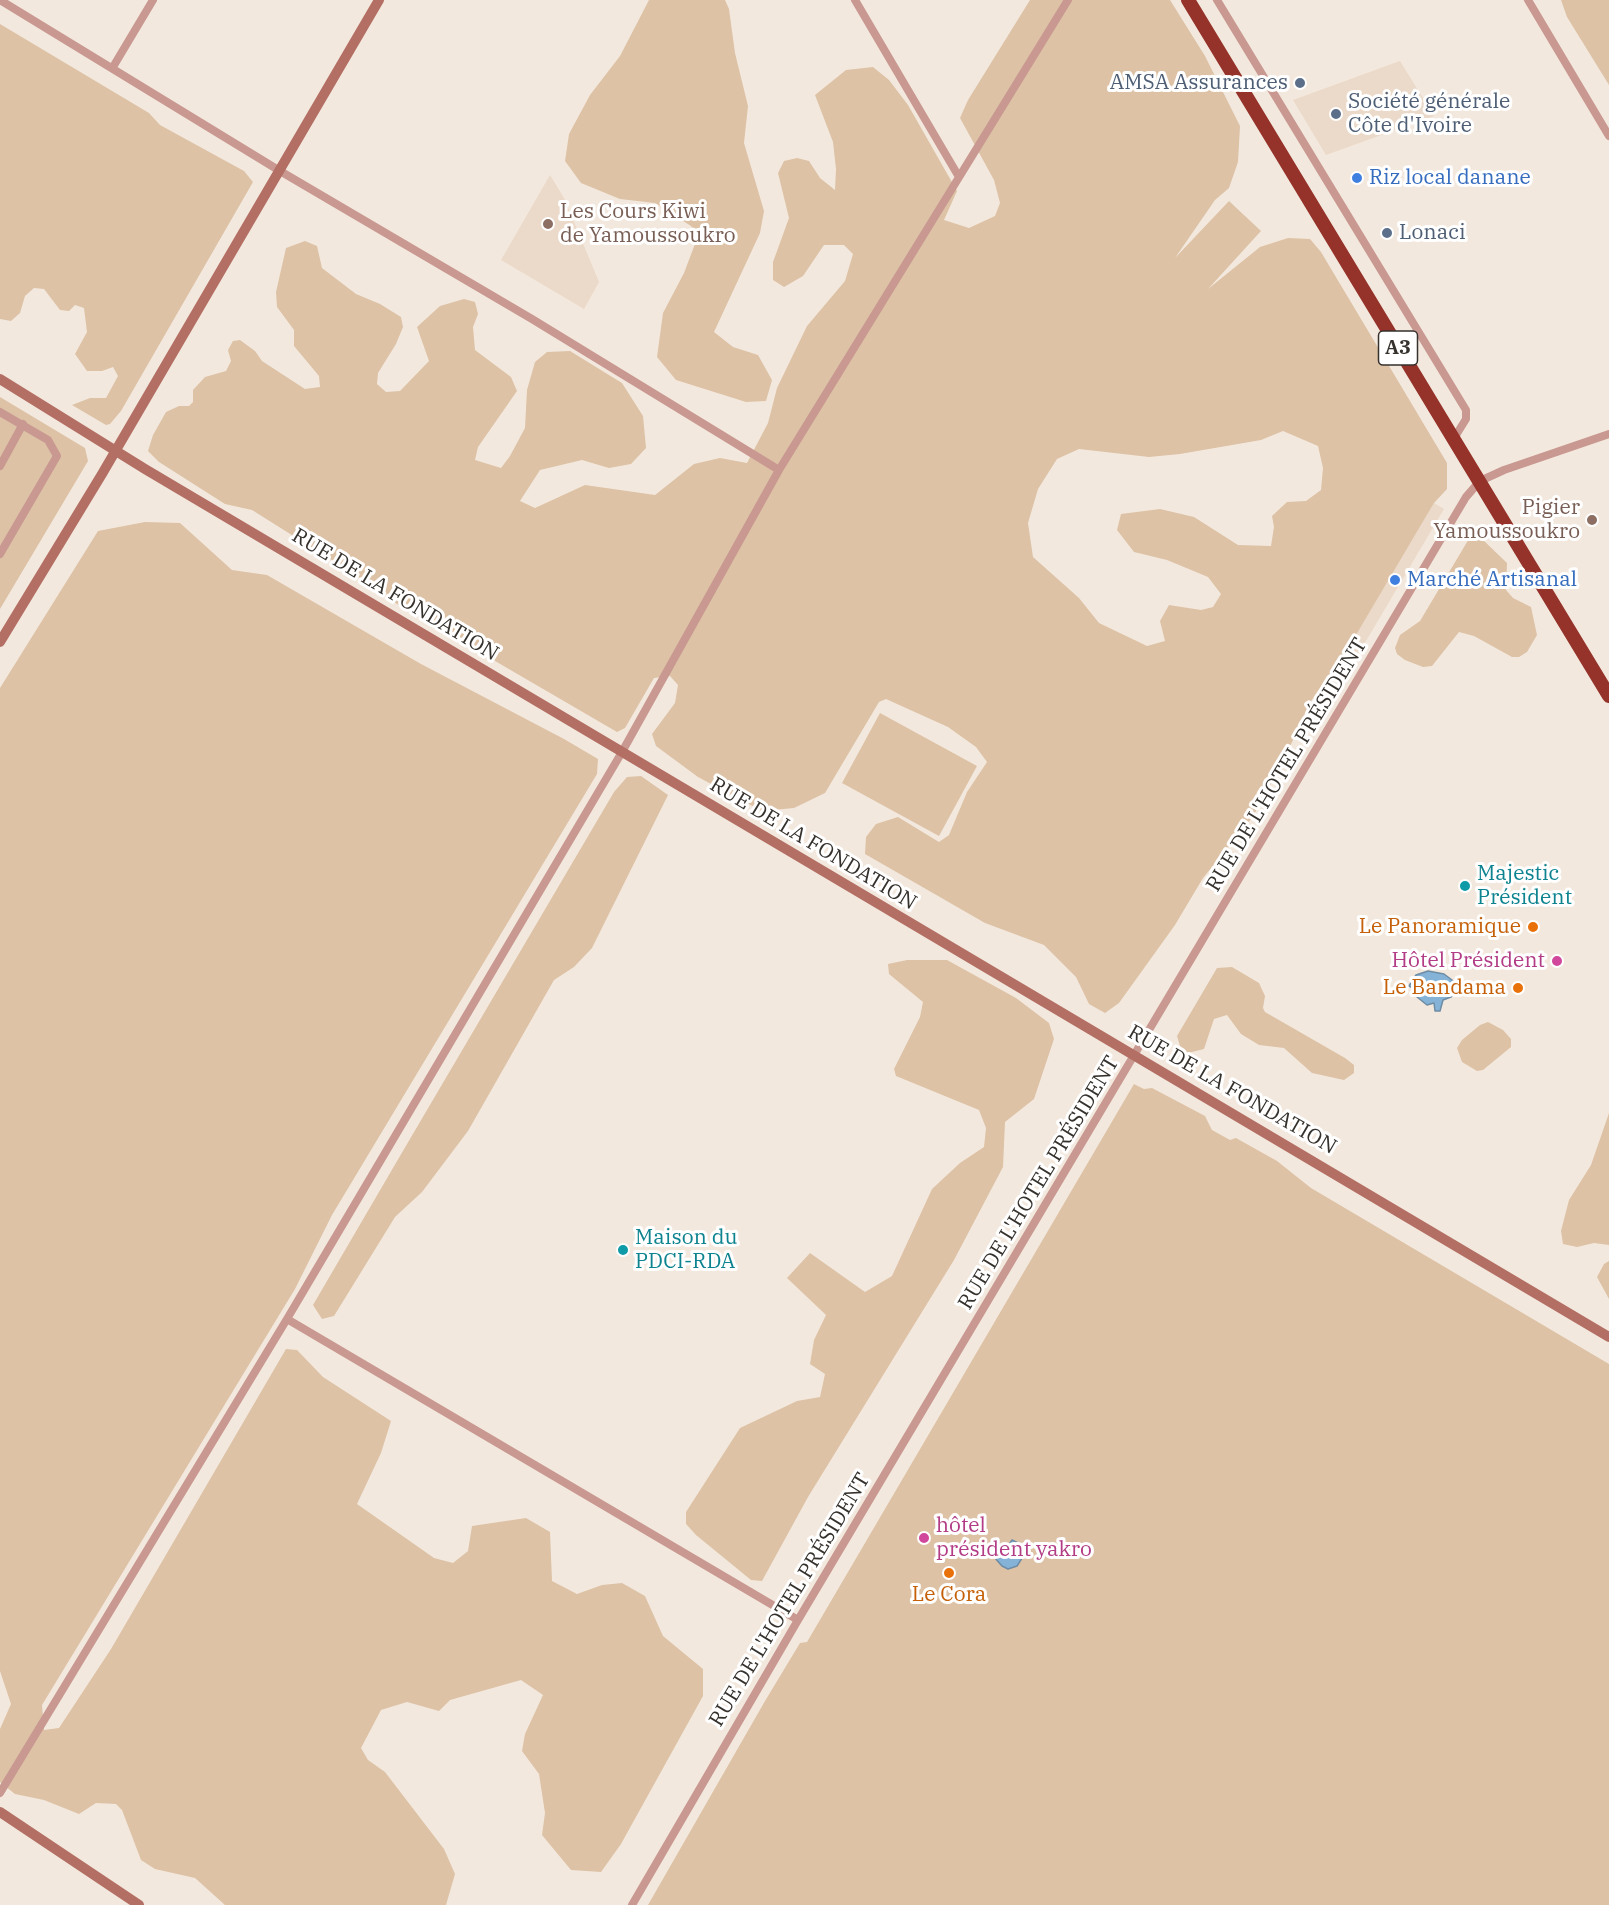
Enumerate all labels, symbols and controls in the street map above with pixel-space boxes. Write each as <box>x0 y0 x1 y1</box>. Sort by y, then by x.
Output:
place label: AMSA Assurances <box>1110 70 1288 96</box>
marker: AMSA Assurances <box>1293 76 1307 90</box>
place label: Société générale Côte d'Ivoire <box>1348 89 1510 139</box>
marker: Société générale Côte d'Ivoire <box>1329 107 1343 121</box>
place label: Riz local danane <box>1369 165 1531 191</box>
marker: Riz local danane <box>1350 171 1364 185</box>
place label: Les Cours Kiwi de Yamoussoukro <box>560 199 736 249</box>
marker: Les Cours Kiwi de Yamoussoukro <box>541 217 555 231</box>
place label: Lonaci <box>1399 220 1466 246</box>
marker: Lonaci <box>1380 226 1394 240</box>
road number: A3 <box>1378 331 1418 365</box>
place label: Pigier Yamoussoukro <box>1433 495 1580 545</box>
marker: Pigier Yamoussoukro <box>1585 513 1599 527</box>
street label: RUE DE LA FONDATION <box>287 523 503 667</box>
place label: Marché Artisanal <box>1407 567 1577 593</box>
marker: Marché Artisanal <box>1388 573 1402 587</box>
street label: RUE DE L'HOTEL PRÉSIDENT <box>1201 634 1373 896</box>
street label: RUE DE LA FONDATION <box>705 772 921 916</box>
place label: Majestic Président <box>1477 861 1572 911</box>
marker: Majestic Président <box>1458 879 1472 893</box>
place label: Le Panoramique <box>1359 914 1521 940</box>
marker: Le Panoramique <box>1526 920 1540 934</box>
place label: Hôtel Président <box>1392 948 1545 974</box>
marker: Hôtel Président <box>1550 954 1564 968</box>
place label: Le Bandama <box>1383 975 1506 1001</box>
marker: Le Bandama <box>1511 981 1525 995</box>
street label: RUE DE LA FONDATION <box>1123 1020 1341 1160</box>
street label: RUE DE L'HOTEL PRÉSIDENT <box>953 1052 1125 1314</box>
place label: Maison du PDCI-RDA <box>635 1225 738 1275</box>
marker: Maison du PDCI-RDA <box>616 1243 630 1257</box>
street label: RUE DE L'HOTEL PRÉSIDENT <box>704 1469 876 1731</box>
place label: hôtel président yakro <box>936 1513 1092 1563</box>
marker: hôtel président yakro <box>917 1531 931 1545</box>
marker: Le Cora <box>942 1566 956 1580</box>
place label: Le Cora <box>912 1582 986 1608</box>

